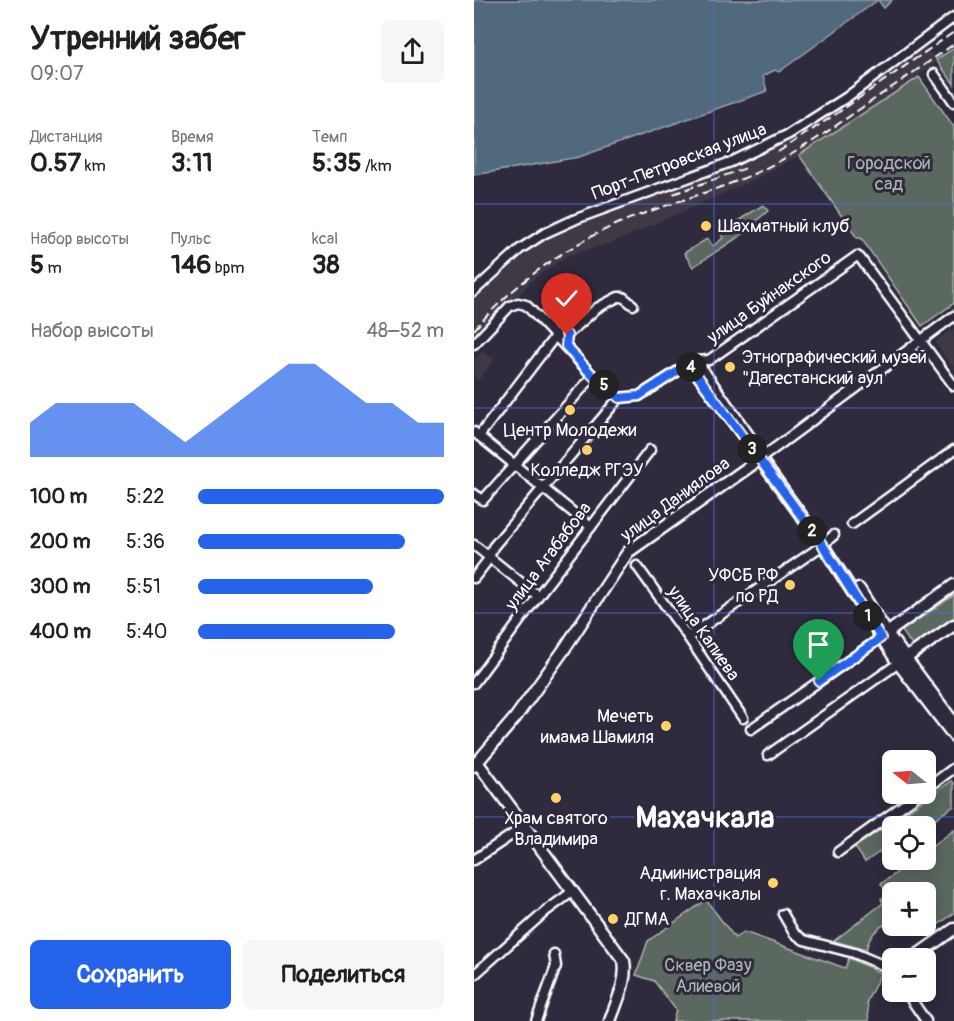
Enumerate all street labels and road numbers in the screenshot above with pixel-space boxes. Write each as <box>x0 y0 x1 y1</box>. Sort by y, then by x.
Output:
street label: Порт-Петровская улица <box>589 118 770 205</box>
street label: улица Буйнакского <box>702 246 836 349</box>
street label: улица Даниялова <box>615 452 735 547</box>
street label: улица Агабабова <box>500 498 597 616</box>
street label: улица Капиева <box>662 581 745 685</box>

